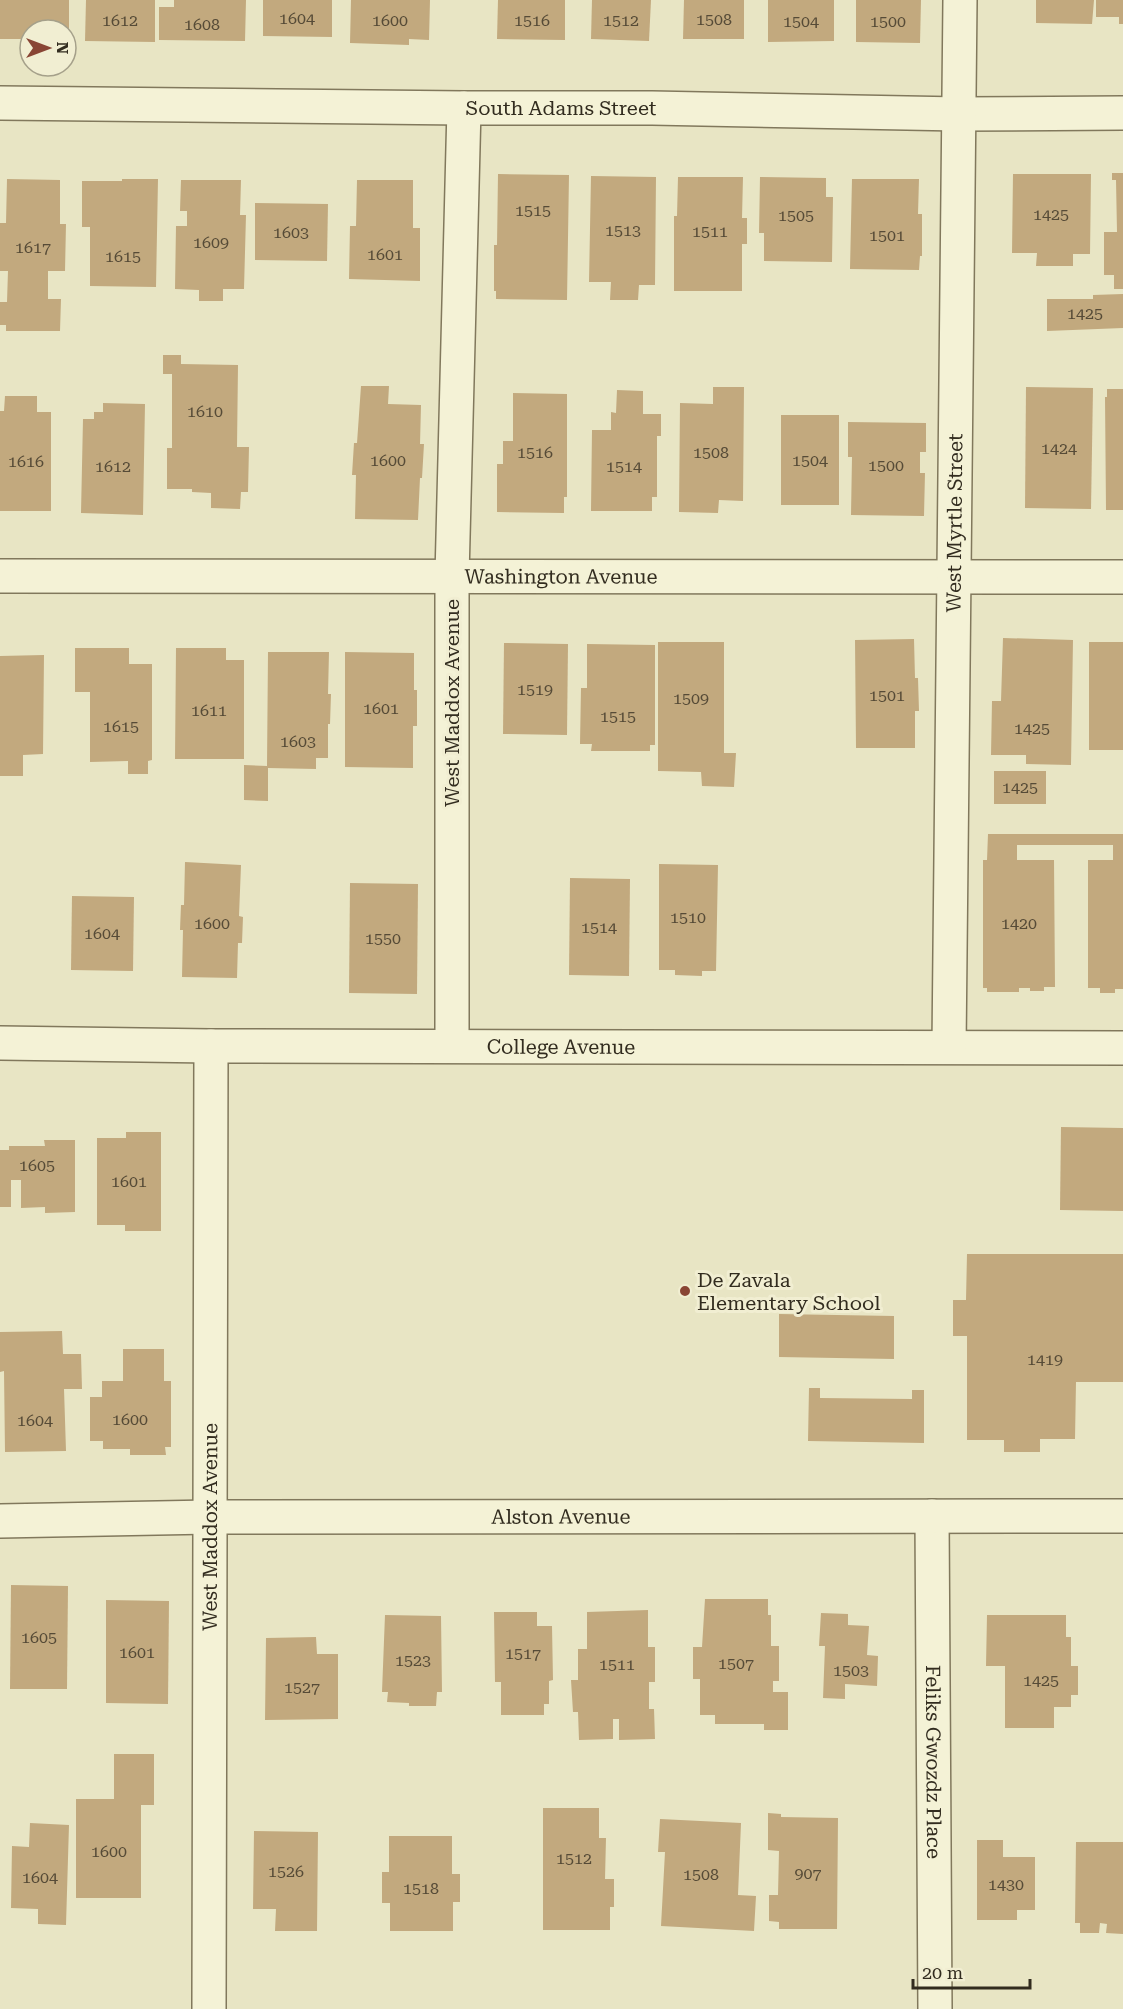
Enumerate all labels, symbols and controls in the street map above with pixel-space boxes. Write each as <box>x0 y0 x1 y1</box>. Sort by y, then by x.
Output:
house number: 1604 <box>279 9 315 28</box>
house number: 1508 <box>696 10 732 29</box>
house number: 1612 <box>102 11 138 30</box>
house number: 1600 <box>372 11 408 30</box>
house number: 1516 <box>514 11 550 30</box>
house number: 1512 <box>603 11 639 30</box>
house number: 1504 <box>783 12 819 31</box>
house number: 1500 <box>870 12 906 31</box>
house number: 1608 <box>184 15 220 34</box>
north arrow <box>18 18 78 78</box>
text: N <box>53 42 72 54</box>
street label: South Adams Street <box>466 96 657 120</box>
house number: 1515 <box>515 201 551 220</box>
house number: 1425 <box>1033 205 1069 224</box>
house number: 1505 <box>778 206 814 225</box>
house number: 1513 <box>605 221 641 240</box>
house number: 1511 <box>692 222 728 241</box>
house number: 1603 <box>273 223 309 242</box>
house number: 1501 <box>869 226 905 245</box>
house number: 1609 <box>193 233 229 252</box>
house number: 1617 <box>15 238 51 257</box>
house number: 1601 <box>367 245 403 264</box>
house number: 1615 <box>105 247 141 266</box>
house number: 1425 <box>1067 304 1103 323</box>
house number: 1610 <box>187 402 223 421</box>
street label: West Myrtle Street <box>942 433 967 613</box>
house number: 1424 <box>1041 439 1077 458</box>
house number: 1516 <box>517 443 553 462</box>
house number: 1508 <box>693 443 729 462</box>
house number: 1600 <box>370 451 406 470</box>
house number: 1504 <box>792 451 828 470</box>
house number: 1616 <box>8 452 44 471</box>
house number: 1500 <box>868 456 904 475</box>
house number: 1612 <box>95 457 131 476</box>
house number: 1514 <box>606 457 642 476</box>
street label: Washington Avenue <box>465 564 658 589</box>
street label: West Maddox Avenue <box>440 599 464 807</box>
house number: 1519 <box>517 680 553 699</box>
house number: 1501 <box>869 686 905 705</box>
house number: 1509 <box>673 689 709 708</box>
house number: 1601 <box>363 699 399 718</box>
house number: 1611 <box>191 701 227 720</box>
house number: 1515 <box>600 707 636 726</box>
house number: 1615 <box>103 717 139 736</box>
house number: 1425 <box>1014 719 1050 738</box>
house number: 1603 <box>280 732 316 751</box>
house number: 1425 <box>1002 778 1038 797</box>
house number: 1510 <box>670 908 706 927</box>
house number: 1600 <box>194 914 230 933</box>
house number: 1420 <box>1001 914 1037 933</box>
house number: 1514 <box>581 918 617 937</box>
house number: 1604 <box>84 924 120 943</box>
house number: 1550 <box>365 929 401 948</box>
street label: College Avenue <box>487 1035 635 1059</box>
house number: 1605 <box>19 1156 55 1175</box>
house number: 1601 <box>111 1172 147 1191</box>
place label: De Zavala Elementary School <box>697 1268 880 1315</box>
marker: De Zavala Elementary School <box>678 1284 692 1298</box>
house number: 1419 <box>1027 1350 1063 1369</box>
house number: 1600 <box>112 1410 148 1429</box>
house number: 1604 <box>17 1411 53 1430</box>
street label: West Maddox Avenue <box>198 1423 222 1631</box>
street label: Alston Avenue <box>491 1505 631 1529</box>
house number: 1605 <box>21 1628 57 1647</box>
house number: 1601 <box>119 1643 155 1662</box>
house number: 1517 <box>505 1644 541 1663</box>
house number: 1523 <box>395 1651 431 1670</box>
house number: 1507 <box>718 1654 754 1673</box>
house number: 1511 <box>599 1655 635 1674</box>
house number: 1503 <box>833 1661 869 1680</box>
street label: Feliks Gwozdz Place <box>921 1665 946 1859</box>
house number: 1425 <box>1023 1671 1059 1690</box>
house number: 1527 <box>284 1678 320 1697</box>
house number: 1600 <box>91 1842 127 1861</box>
house number: 1512 <box>556 1849 592 1868</box>
house number: 1526 <box>268 1862 304 1881</box>
house number: 907 <box>795 1864 821 1883</box>
house number: 1508 <box>683 1865 719 1884</box>
house number: 1604 <box>22 1868 58 1887</box>
house number: 1430 <box>988 1875 1024 1894</box>
house number: 1518 <box>403 1879 439 1898</box>
scale bar <box>913 1952 1030 1990</box>
text: 20 m <box>922 1962 963 1983</box>

